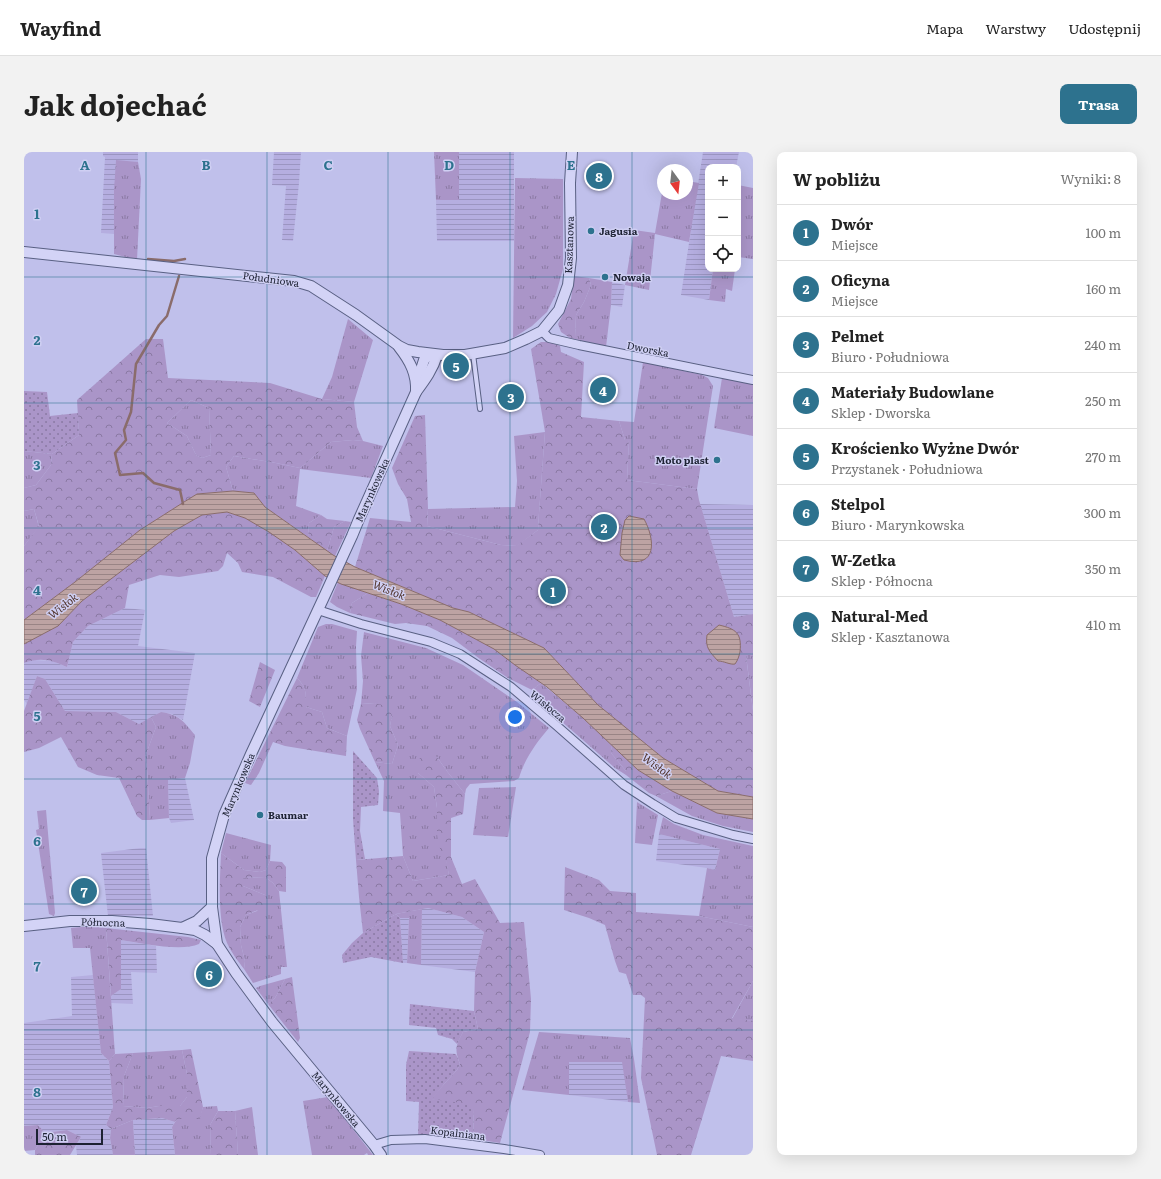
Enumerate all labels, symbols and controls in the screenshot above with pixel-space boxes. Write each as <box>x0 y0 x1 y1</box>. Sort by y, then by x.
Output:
text: Wayfind <box>20 14 101 42</box>
text: Mapa <box>926 18 963 38</box>
text: Warstwy <box>985 18 1046 38</box>
text: Udostępnij <box>1068 18 1141 38</box>
text: Jak dojechać <box>24 83 207 125</box>
button: Trasa <box>1060 84 1137 124</box>
text: A <box>80 155 90 174</box>
text: B <box>202 155 211 174</box>
text: C <box>323 155 333 174</box>
text: D <box>444 155 454 174</box>
text: E <box>567 155 576 174</box>
pin: 8 <box>586 161 612 191</box>
north arrow <box>657 164 693 200</box>
map controls <box>705 164 741 272</box>
button: + <box>705 164 741 200</box>
text: W pobliżu <box>793 166 881 191</box>
text: Wyniki: 8 <box>1061 169 1121 188</box>
button: − <box>705 200 741 236</box>
text: 1 <box>34 204 40 223</box>
text: Dwór <box>831 212 873 235</box>
street label: Kasztanowa <box>560 215 577 274</box>
place label: Jagusia <box>599 223 638 238</box>
text: 1 <box>803 223 809 242</box>
text: 100 m <box>1085 223 1121 242</box>
marker: Jagusia <box>586 226 596 236</box>
text: Miejsce <box>831 235 878 254</box>
button: locate <box>705 236 741 272</box>
street label: Południowa <box>242 267 301 290</box>
text: Oficyna <box>831 268 890 291</box>
place label: Nowaja <box>613 269 651 284</box>
marker: Nowaja <box>600 272 610 282</box>
text: 2 <box>803 279 809 298</box>
text: 160 m <box>1086 279 1121 298</box>
text: Miejsce <box>831 291 878 310</box>
text: Pelmet <box>831 324 884 347</box>
text: 2 <box>34 330 41 349</box>
text: 3 <box>802 335 810 354</box>
text: 240 m <box>1085 335 1121 354</box>
street label: Dworska <box>626 337 671 360</box>
text: Biuro · Południowa <box>831 347 949 366</box>
pin: 5 <box>443 351 469 381</box>
pin: 4 <box>590 375 616 405</box>
text: Materiały Budowlane <box>831 380 994 403</box>
pin: 3 <box>498 382 524 412</box>
text: 4 <box>802 391 810 410</box>
text: 250 m <box>1085 391 1121 410</box>
text: Sklep · Dworska <box>831 403 930 422</box>
text: Krościenko Wyżne Dwór <box>831 436 1019 459</box>
text: 5 <box>802 447 810 466</box>
text: 270 m <box>1085 447 1121 466</box>
place label: Moto plast <box>655 452 710 467</box>
text: 3 <box>33 455 41 474</box>
street label: Marynkowska <box>351 455 393 524</box>
marker: Moto plast <box>712 455 722 465</box>
text: Przystanek · Południowa <box>831 459 983 478</box>
text: Stelpol <box>831 492 885 515</box>
text: 6 <box>802 503 810 522</box>
text: 300 m <box>1084 503 1121 522</box>
pin: 2 <box>591 512 617 542</box>
text: Biuro · Marynkowska <box>831 515 964 534</box>
text: W-Zetka <box>831 548 896 571</box>
text: 7 <box>802 559 810 578</box>
text: 350 m <box>1085 559 1121 578</box>
text: Sklep · Północna <box>831 571 933 590</box>
water label: Wisłok <box>371 575 408 603</box>
pin: 1 <box>540 576 566 606</box>
text: 4 <box>33 580 41 599</box>
water label: Wisłok <box>44 588 81 622</box>
text: Natural-Med <box>831 604 928 627</box>
text: 8 <box>802 615 810 634</box>
text: 410 m <box>1086 615 1121 634</box>
text: Sklep · Kasztanowa <box>831 627 950 646</box>
street label: Wisłocza <box>527 686 570 726</box>
text: 5 <box>33 706 41 725</box>
your location <box>505 707 525 727</box>
water label: Wisłok <box>639 749 676 782</box>
street label: Marynkowska <box>217 750 258 819</box>
place label: Baumar <box>268 807 309 822</box>
marker: Baumar <box>255 810 265 820</box>
text: 6 <box>33 831 41 850</box>
pin: 7 <box>71 876 97 906</box>
street label: Północna <box>81 913 126 930</box>
text: 7 <box>33 956 41 975</box>
pin: 6 <box>196 959 222 989</box>
street label: Marynkowska <box>309 1068 365 1130</box>
text: 8 <box>33 1082 41 1101</box>
street label: Kopalniana <box>430 1122 487 1143</box>
scale bar <box>36 1127 103 1146</box>
text: 50 m <box>42 1128 67 1144</box>

